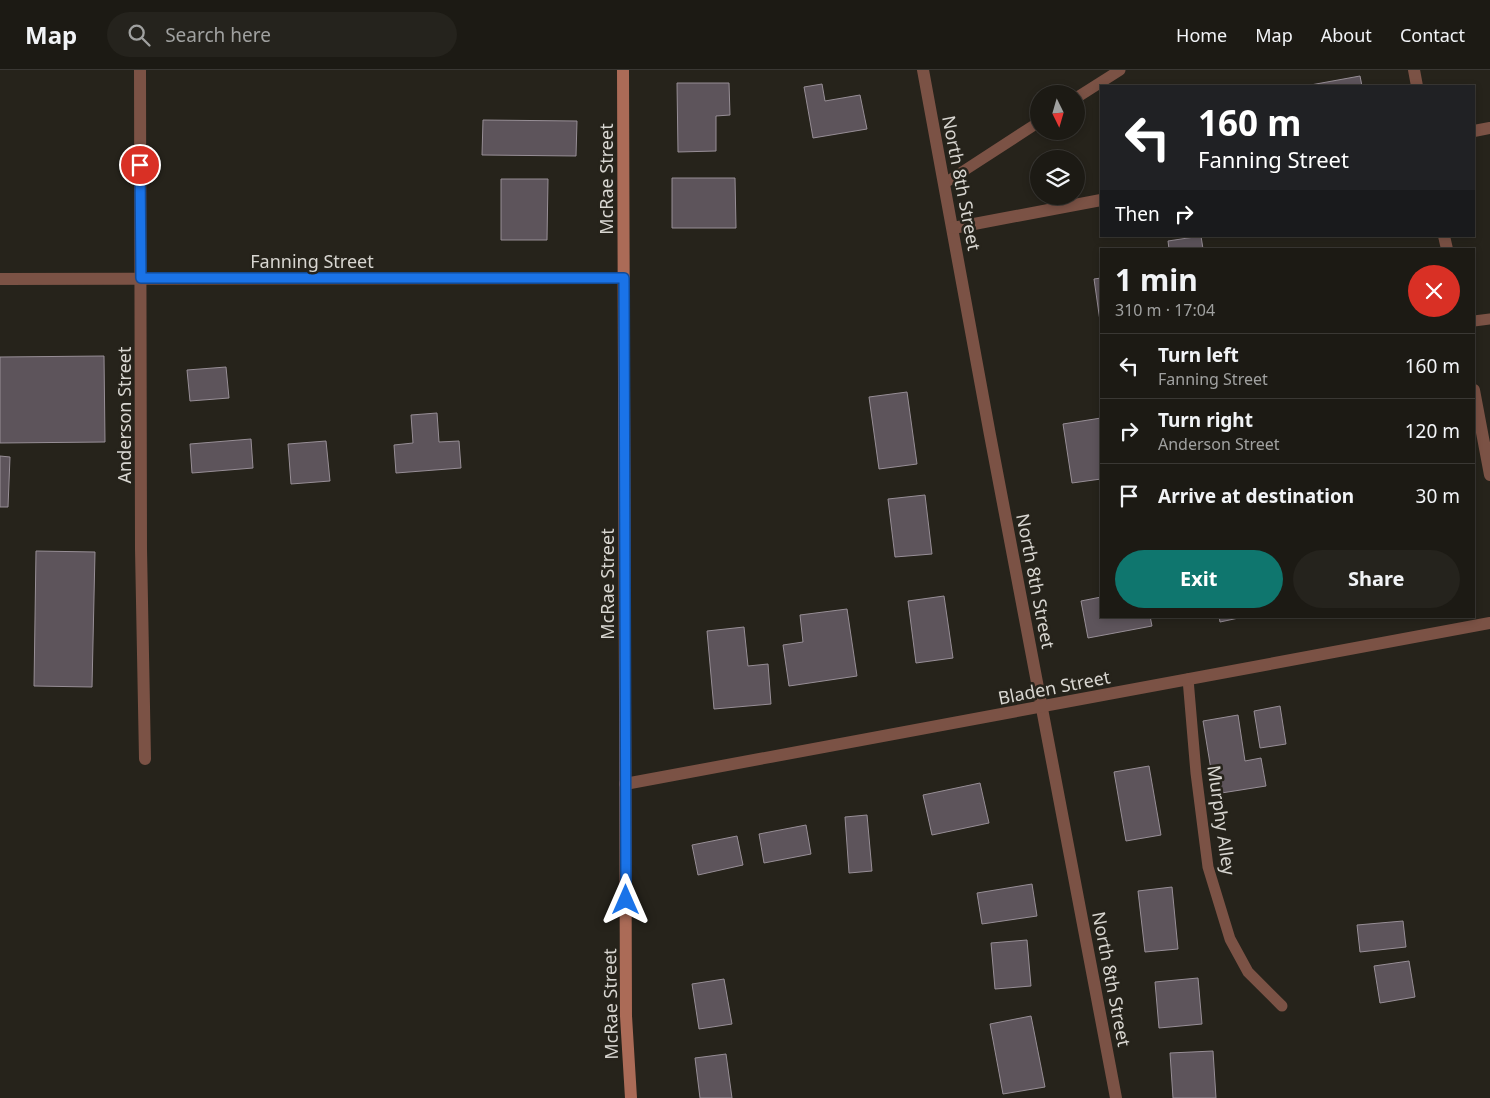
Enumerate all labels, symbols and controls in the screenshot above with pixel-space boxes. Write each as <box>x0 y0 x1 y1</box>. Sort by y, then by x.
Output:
search box <box>107 12 457 57</box>
text: Map <box>25 18 77 51</box>
icon: search <box>125 21 153 49</box>
text: Search here <box>165 22 271 48</box>
text: Home <box>1176 23 1227 47</box>
text: Map <box>1255 23 1293 47</box>
text: About <box>1321 23 1372 47</box>
text: Contact <box>1400 23 1465 47</box>
north arrow <box>1030 85 1085 140</box>
map controls <box>1030 85 1085 205</box>
text: 160 m <box>1198 99 1301 146</box>
icon: left <box>1115 105 1180 170</box>
street label: North 8th Street <box>937 113 987 253</box>
street label: McRae Street <box>594 123 618 235</box>
pin <box>119 144 161 186</box>
text: Fanning Street <box>1198 144 1349 174</box>
button: layers <box>1030 150 1085 205</box>
icon: arrive <box>126 151 154 179</box>
icon: right <box>1170 200 1198 228</box>
text: Then <box>1115 201 1160 227</box>
street label: Fanning Street <box>250 249 374 273</box>
text: 1 min <box>1115 259 1198 300</box>
button: close <box>1408 265 1460 317</box>
text: 310 m · 17:04 <box>1115 299 1215 321</box>
text: Turn left <box>1158 342 1239 368</box>
street label: Anderson Street <box>112 346 136 483</box>
icon: left <box>1115 352 1143 380</box>
text: 160 m <box>1405 353 1460 379</box>
text: Fanning Street <box>1158 368 1268 390</box>
text: Turn right <box>1158 407 1253 433</box>
icon: right <box>1115 417 1143 445</box>
text: 120 m <box>1405 418 1460 444</box>
text: Anderson Street <box>1158 433 1280 455</box>
icon: arrive <box>1115 482 1143 510</box>
text: Arrive at destination <box>1158 483 1354 509</box>
text: 30 m <box>1416 483 1460 509</box>
street label: North 8th Street <box>1011 511 1061 651</box>
street label: McRae Street <box>595 528 619 640</box>
button: Exit <box>1115 550 1283 608</box>
button: Share <box>1293 550 1460 608</box>
street label: Bladen Street <box>996 664 1113 710</box>
street label: Murphy Alley <box>1202 764 1242 877</box>
position arrow <box>599 873 651 925</box>
street label: North 8th Street <box>1087 909 1137 1049</box>
street label: McRae Street <box>597 948 623 1060</box>

